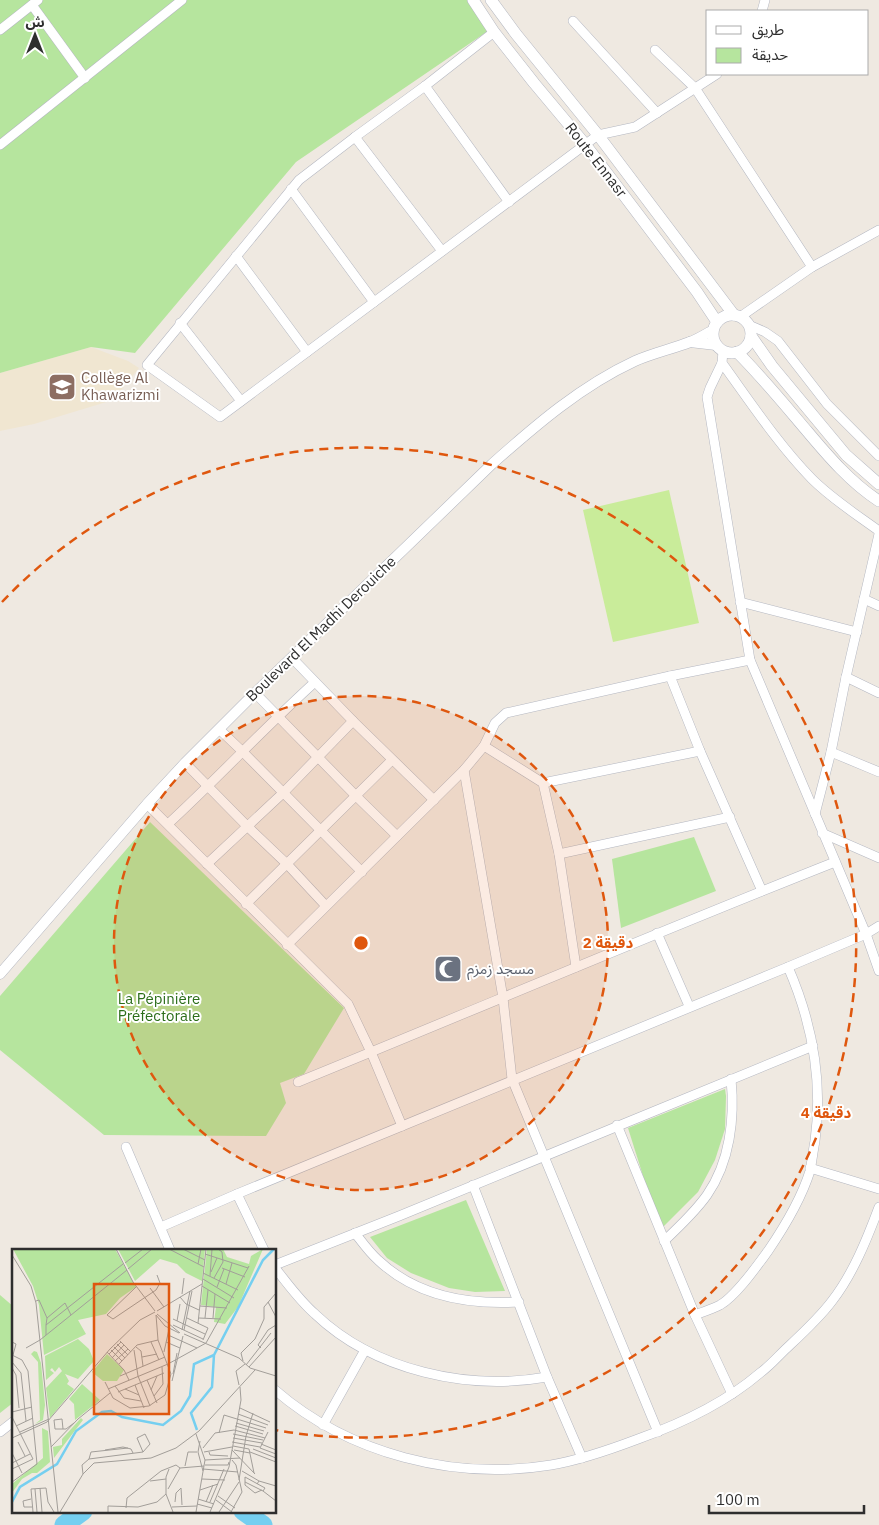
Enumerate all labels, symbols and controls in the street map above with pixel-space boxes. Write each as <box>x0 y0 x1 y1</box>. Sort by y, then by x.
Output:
north arrow <box>10 10 60 60</box>
legend <box>706 10 869 75</box>
text: ش <box>25 13 45 31</box>
text: طريق <box>752 20 784 40</box>
text: حديقة <box>752 45 788 64</box>
street label: Route Ennasr <box>561 118 632 201</box>
place label: Collège Al Khawarizmi <box>81 368 159 404</box>
school or university icon: Collège Al Khawarizmi <box>47 372 77 402</box>
street label: Boulevard El Madhi Derouiche <box>242 552 400 705</box>
text: 2 دقيقة <box>583 933 633 952</box>
centre of rings <box>352 934 370 952</box>
mosque icon: مسجد زمزم <box>433 954 463 984</box>
place label: مسجد زمزم <box>467 959 534 980</box>
park label: La Pépinière Préfectorale <box>118 989 200 1025</box>
text: 4 دقيقة <box>801 1103 851 1122</box>
inset map <box>12 1249 276 1512</box>
scale bar <box>709 1482 864 1514</box>
text: 100 m <box>716 1490 760 1509</box>

